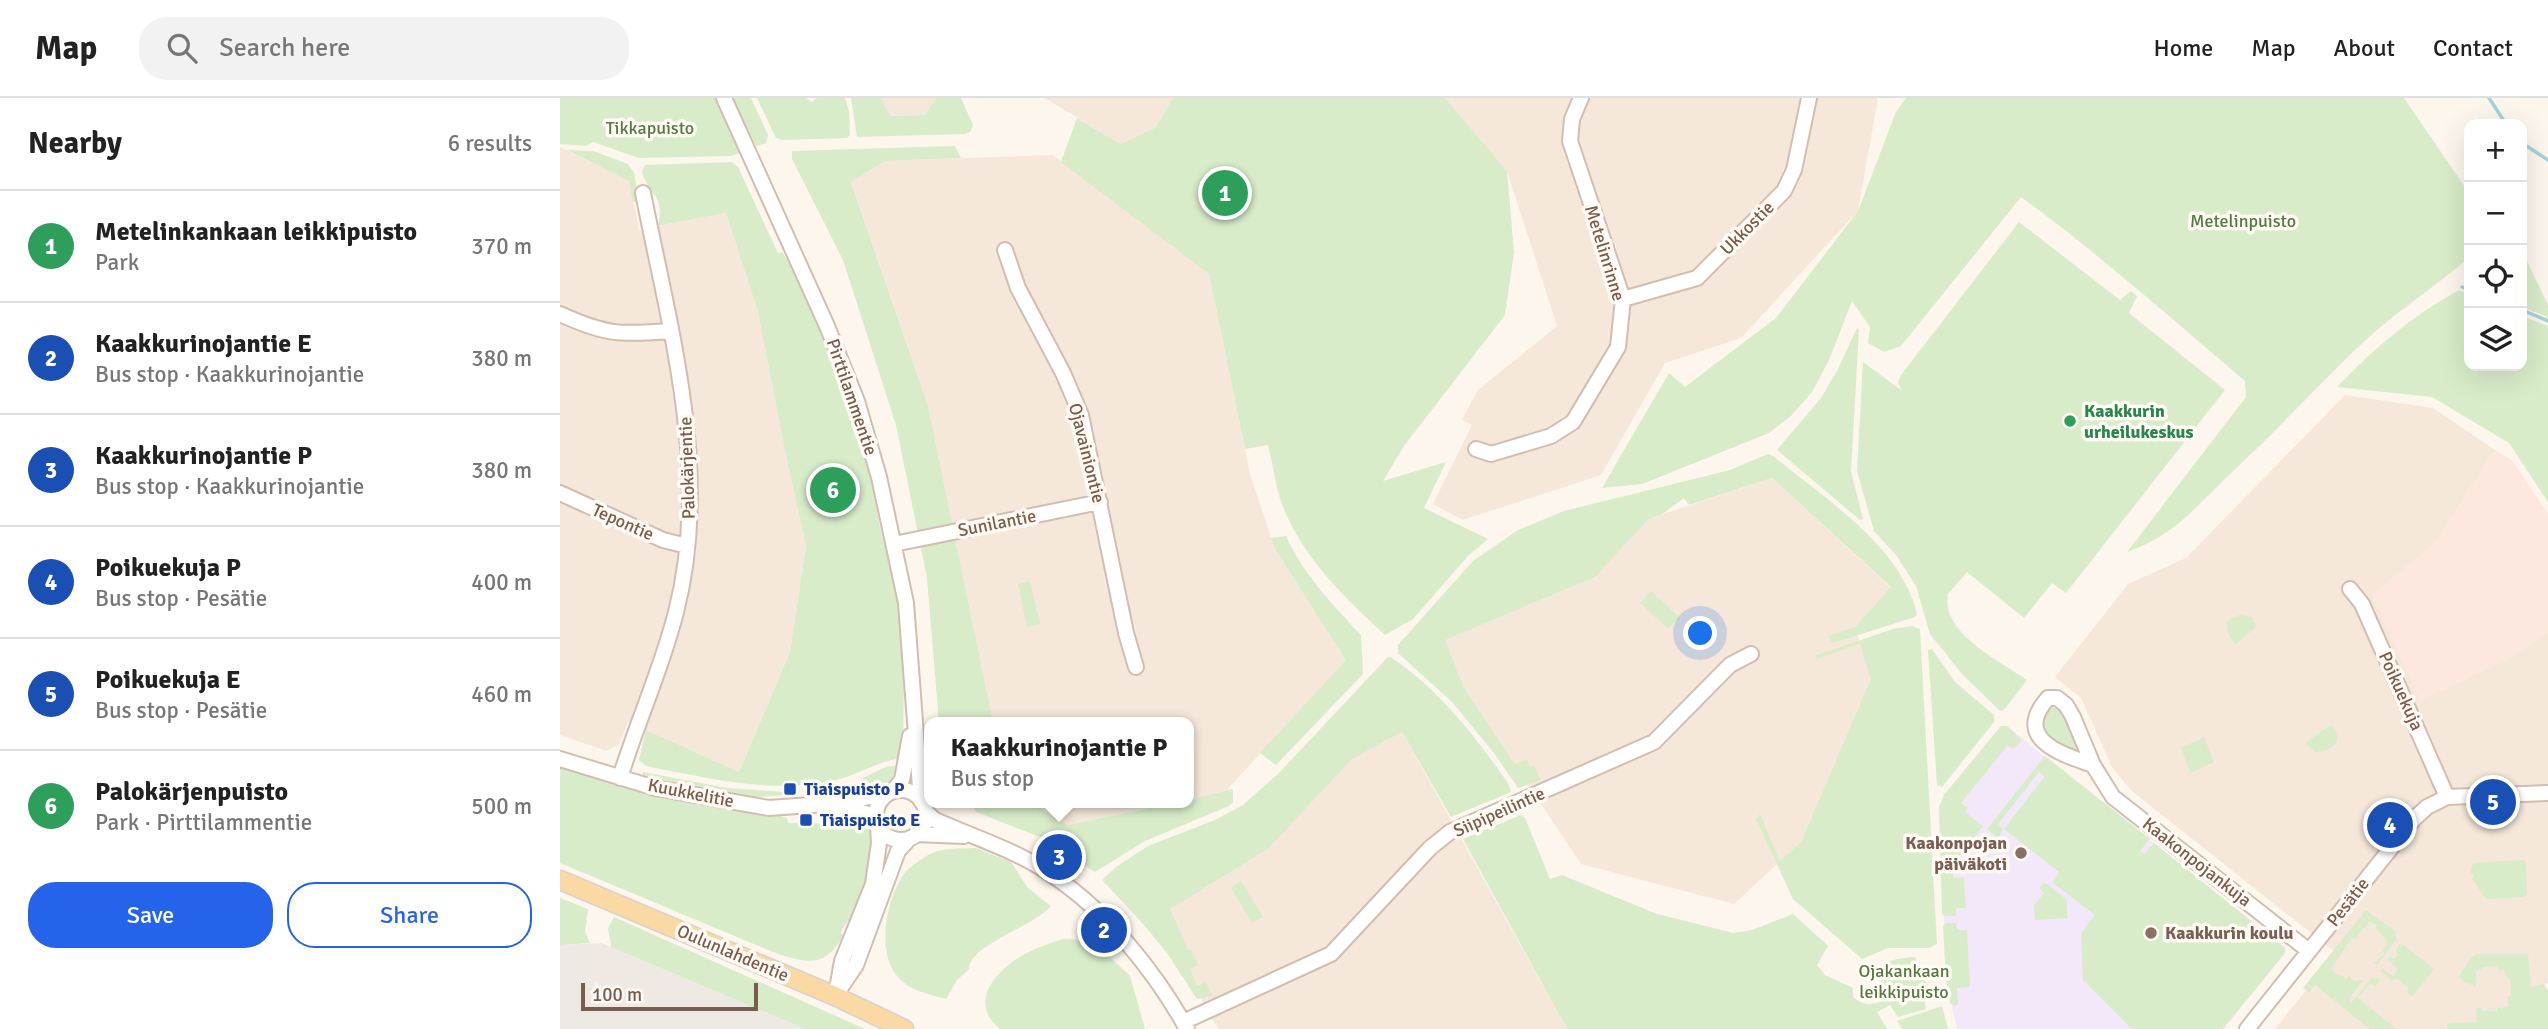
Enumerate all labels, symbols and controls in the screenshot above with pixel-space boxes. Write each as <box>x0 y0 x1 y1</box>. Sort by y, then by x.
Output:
search box <box>139 17 629 80</box>
text: Map <box>35 28 97 69</box>
icon: search <box>163 29 201 67</box>
text: Search here <box>219 32 350 64</box>
text: Home <box>2153 33 2213 63</box>
text: Map <box>2251 33 2296 63</box>
text: About <box>2334 33 2395 63</box>
text: Contact <box>2433 33 2513 63</box>
park label: Tikkapuisto <box>606 117 694 139</box>
map controls <box>2464 119 2527 371</box>
button: + <box>2464 119 2527 182</box>
text: Nearby <box>28 125 122 162</box>
text: 6 results <box>448 129 532 158</box>
pin: 1 <box>1202 167 1248 219</box>
button: − <box>2464 182 2527 245</box>
street label: Ukkostie <box>1715 196 1779 260</box>
street label: Metelinrinne <box>1580 202 1630 304</box>
park label: Metelinpuisto <box>2190 210 2296 232</box>
text: Metelinkankaan leikkipuisto <box>95 216 417 248</box>
text: 1 <box>45 232 57 261</box>
text: 370 m <box>471 232 532 261</box>
button: locate <box>2464 245 2527 308</box>
text: Park <box>95 248 139 277</box>
button: layers <box>2464 308 2527 371</box>
text: Kaakkurinojantie E <box>95 328 312 360</box>
street label: Pirttilammentie <box>822 336 882 458</box>
text: 2 <box>45 344 57 373</box>
text: 380 m <box>471 344 532 373</box>
text: Bus stop · Kaakkurinojantie <box>95 360 364 389</box>
place label: Kaakkurin urheilukeskus <box>2084 400 2193 443</box>
street label: Ojavainiontie <box>1064 401 1110 505</box>
marker: Kaakkurin urheilukeskus <box>2062 413 2078 429</box>
street label: Palokärjentie <box>674 416 700 520</box>
text: Kaakkurinojantie P <box>95 440 312 472</box>
text: 3 <box>45 456 57 485</box>
text: 380 m <box>471 456 532 485</box>
pin: 6 <box>810 464 856 516</box>
text: Bus stop · Kaakkurinojantie <box>95 472 364 501</box>
street label: Tepontie <box>589 499 657 545</box>
street label: Sunilantie <box>956 505 1038 541</box>
text: Poikuekuja P <box>95 552 241 584</box>
text: 4 <box>45 568 57 597</box>
text: 400 m <box>471 568 532 597</box>
text: Bus stop · Pesätie <box>95 584 267 613</box>
your location <box>1683 616 1717 650</box>
street label: Poikuekuja <box>2374 648 2428 734</box>
text: Poikuekuja E <box>95 664 241 696</box>
text: 5 <box>45 680 57 709</box>
text: 460 m <box>471 680 532 709</box>
text: Bus stop · Pesätie <box>95 696 267 725</box>
popup <box>924 717 1194 808</box>
text: Kaakkurinojantie P <box>950 732 1168 764</box>
text: Bus stop <box>950 764 1034 793</box>
street label: Kuukkelitie <box>646 774 736 812</box>
text: Palokärjenpuisto <box>95 776 288 808</box>
pin: 5 <box>2470 776 2516 828</box>
place label: Tiaispuisto P <box>804 778 905 800</box>
marker: Tiaispuisto P <box>782 781 798 797</box>
street label: Siipipeilintie <box>1450 782 1548 842</box>
text: 6 <box>45 792 57 821</box>
text: 500 m <box>471 792 532 821</box>
pin: 4 <box>2367 799 2413 851</box>
text: Park · Pirttilammentie <box>95 808 312 837</box>
place label: Tiaispuisto E <box>820 809 920 831</box>
marker: Tiaispuisto E <box>798 812 814 828</box>
street label: Kaakonpojankuja <box>2138 813 2256 911</box>
pin: 3 <box>1036 831 1082 883</box>
place label: Kaakonpojan päiväkoti <box>1905 832 2007 875</box>
marker: Kaakonpojan päiväkoti <box>2013 845 2029 861</box>
street label: Pesätie <box>2322 873 2374 931</box>
button: Save <box>28 882 273 948</box>
button: Share <box>287 882 532 948</box>
pin: 2 <box>1081 904 1127 956</box>
street label: Oulunlahdentie <box>674 920 792 986</box>
place label: Kaakkurin koulu <box>2165 922 2294 944</box>
marker: Kaakkurin koulu <box>2143 925 2159 941</box>
park label: Ojakankaan leikkipuisto <box>1858 960 1950 1003</box>
scale bar <box>581 980 758 1012</box>
text: 100 m <box>592 983 642 1007</box>

